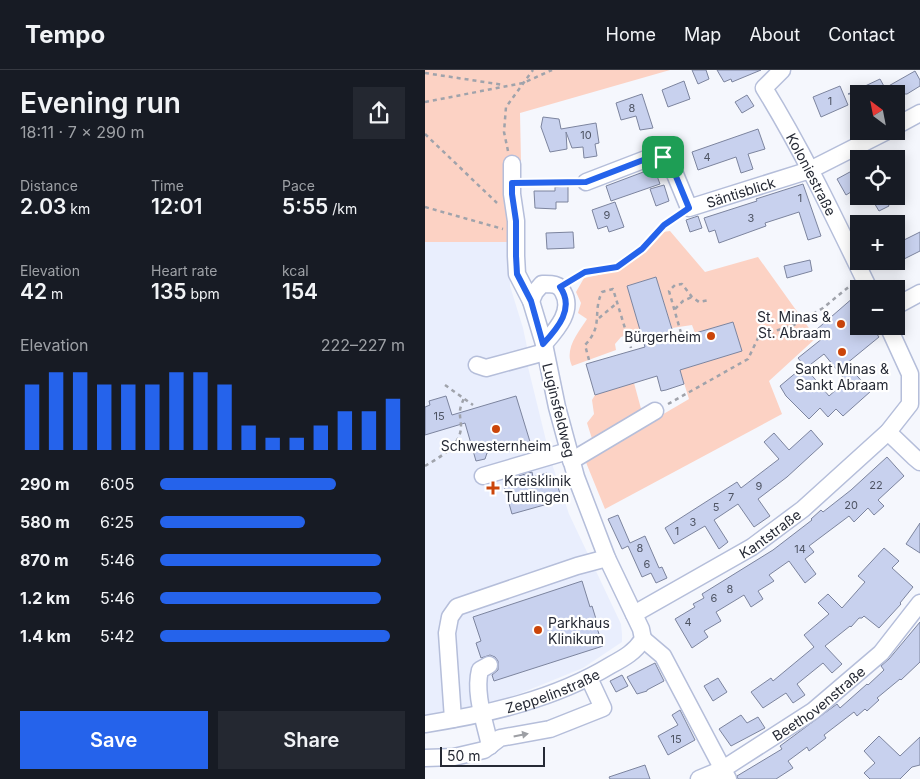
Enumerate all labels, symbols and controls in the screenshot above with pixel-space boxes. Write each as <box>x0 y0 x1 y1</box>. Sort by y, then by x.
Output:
text: Tempo <box>25 20 105 49</box>
text: Home <box>606 24 656 45</box>
text: Map <box>684 24 721 45</box>
text: About <box>749 24 800 45</box>
text: Contact <box>828 24 895 45</box>
north arrow <box>850 85 905 140</box>
map controls <box>850 85 905 335</box>
text: Evening run <box>20 86 181 120</box>
button: share <box>353 87 405 139</box>
house number: 1 <box>828 94 832 108</box>
house number: 8 <box>629 101 636 115</box>
text: 18:11 · 7 × 290 m <box>20 122 145 142</box>
house number: 10 <box>580 128 592 142</box>
street label: Koloniestraße <box>783 130 840 218</box>
pin <box>642 136 684 178</box>
icon: arrive <box>649 143 677 171</box>
house number: 4 <box>703 150 711 164</box>
button: locate <box>850 150 905 205</box>
street label: Säntisblick <box>704 173 777 211</box>
text: Distance <box>20 177 78 194</box>
text: Time <box>151 177 184 194</box>
text: Pace <box>282 177 315 194</box>
house number: 1 <box>798 191 802 205</box>
text: 2.03 <box>20 194 66 219</box>
text: 12:01 <box>151 194 202 219</box>
text: 5:55 <box>282 194 328 219</box>
text: km <box>66 200 90 217</box>
text: /km <box>328 200 357 217</box>
house number: 9 <box>604 208 611 222</box>
house number: 3 <box>748 211 755 225</box>
button: + <box>850 215 905 270</box>
text: Elevation <box>20 262 80 279</box>
text: Heart rate <box>151 262 217 279</box>
text: kcal <box>282 262 309 279</box>
text: 42 <box>20 279 47 304</box>
text: 135 <box>151 279 186 304</box>
text: 154 <box>282 279 318 304</box>
button: − <box>850 280 905 335</box>
text: m <box>47 285 63 302</box>
text: bpm <box>186 285 220 302</box>
place label: St. Minas & St. Abraam <box>757 308 831 341</box>
marker: St. Minas & St. Abraam <box>835 318 847 330</box>
place label: Bürgerheim <box>624 328 701 345</box>
marker: Bürgerheim <box>705 330 717 342</box>
text: Elevation <box>20 335 89 355</box>
text: 222–227 m <box>321 335 405 355</box>
marker: Sankt Minas & Sankt Abraam <box>836 346 848 358</box>
place label: Sankt Minas & Sankt Abraam <box>795 360 889 393</box>
street label: Luginsfeldweg <box>539 361 579 459</box>
house number: 15 <box>433 409 445 423</box>
marker: Schwesternheim <box>490 423 502 435</box>
place label: Schwesternheim <box>441 437 551 454</box>
place label: Kreisklinik Tuttlingen <box>504 472 572 505</box>
text: 290 m <box>20 474 70 494</box>
text: 6:05 <box>100 474 134 494</box>
house number: 22 <box>869 478 883 492</box>
house number: 9 <box>756 479 763 493</box>
marker: Kreisklinik Tuttlingen <box>486 481 500 495</box>
house number: 7 <box>728 490 734 504</box>
house number: 20 <box>844 498 858 512</box>
house number: 5 <box>713 500 720 514</box>
street label: Kantstraße <box>736 505 804 561</box>
text: 580 m <box>20 512 70 532</box>
text: 6:25 <box>100 512 134 532</box>
house number: 3 <box>690 515 697 529</box>
house number: 1 <box>675 524 679 538</box>
house number: 8 <box>637 541 644 555</box>
house number: 14 <box>794 542 806 556</box>
text: 870 m <box>20 550 69 570</box>
text: 5:46 <box>100 550 135 570</box>
house number: 6 <box>644 557 651 571</box>
house number: 8 <box>727 582 734 596</box>
text: 1.2 km <box>20 588 70 608</box>
text: 5:46 <box>100 588 135 608</box>
house number: 6 <box>711 591 718 605</box>
place label: Parkhaus Klinikum <box>548 614 610 647</box>
house number: 4 <box>684 615 692 629</box>
marker: Parkhaus Klinikum <box>532 624 544 636</box>
text: 1.4 km <box>20 626 71 646</box>
text: 5:42 <box>100 626 134 646</box>
street label: Beethovenstraße <box>769 662 868 744</box>
street label: Zeppelinstraße <box>503 665 602 716</box>
button: Save <box>20 711 208 769</box>
button: Share <box>218 711 405 769</box>
one-way arrow <box>514 730 530 738</box>
house number: 15 <box>670 732 682 746</box>
scale bar <box>440 744 545 767</box>
text: 50 m <box>447 747 481 764</box>

